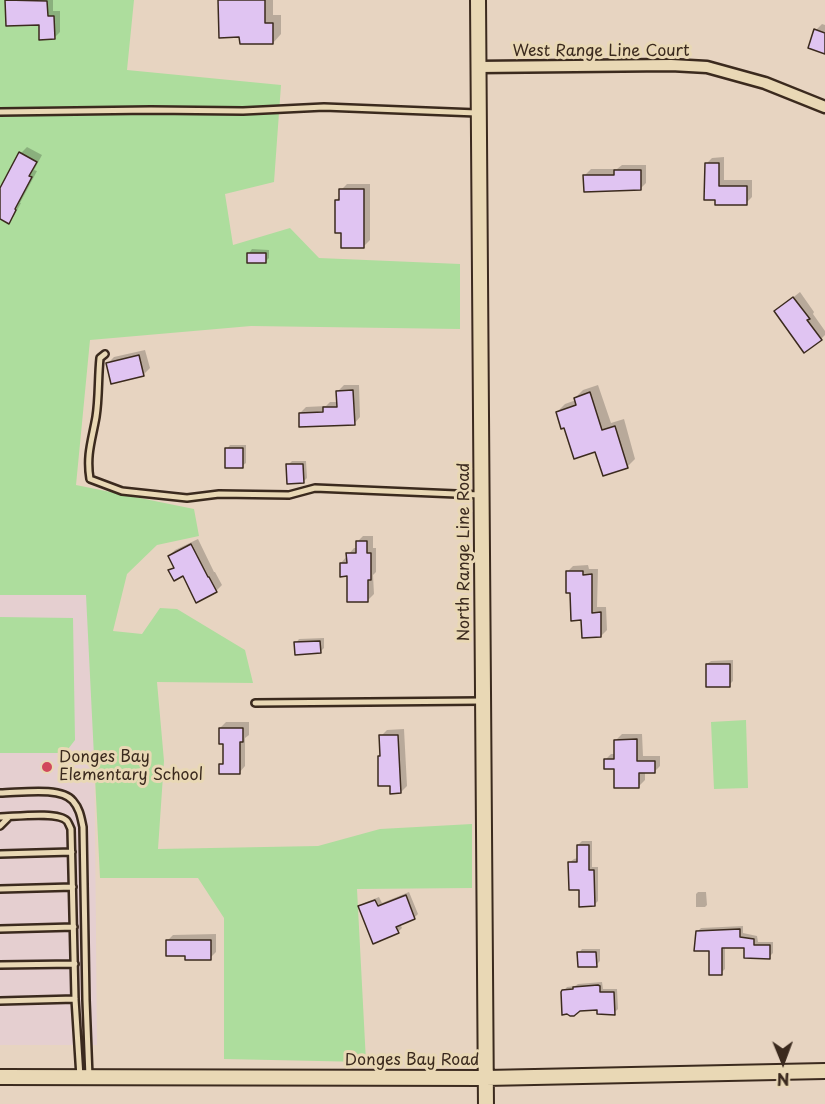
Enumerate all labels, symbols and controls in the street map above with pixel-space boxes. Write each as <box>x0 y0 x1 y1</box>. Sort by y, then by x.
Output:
street label: West Range Line Court <box>513 42 689 62</box>
street label: North Range Line Road <box>455 463 475 641</box>
place label: Donges Bay Elementary School <box>59 748 203 786</box>
marker: Donges Bay Elementary School <box>40 760 54 774</box>
north arrow <box>753 1032 813 1092</box>
street label: Donges Bay Road <box>345 1051 479 1071</box>
text: N <box>777 1068 790 1092</box>

